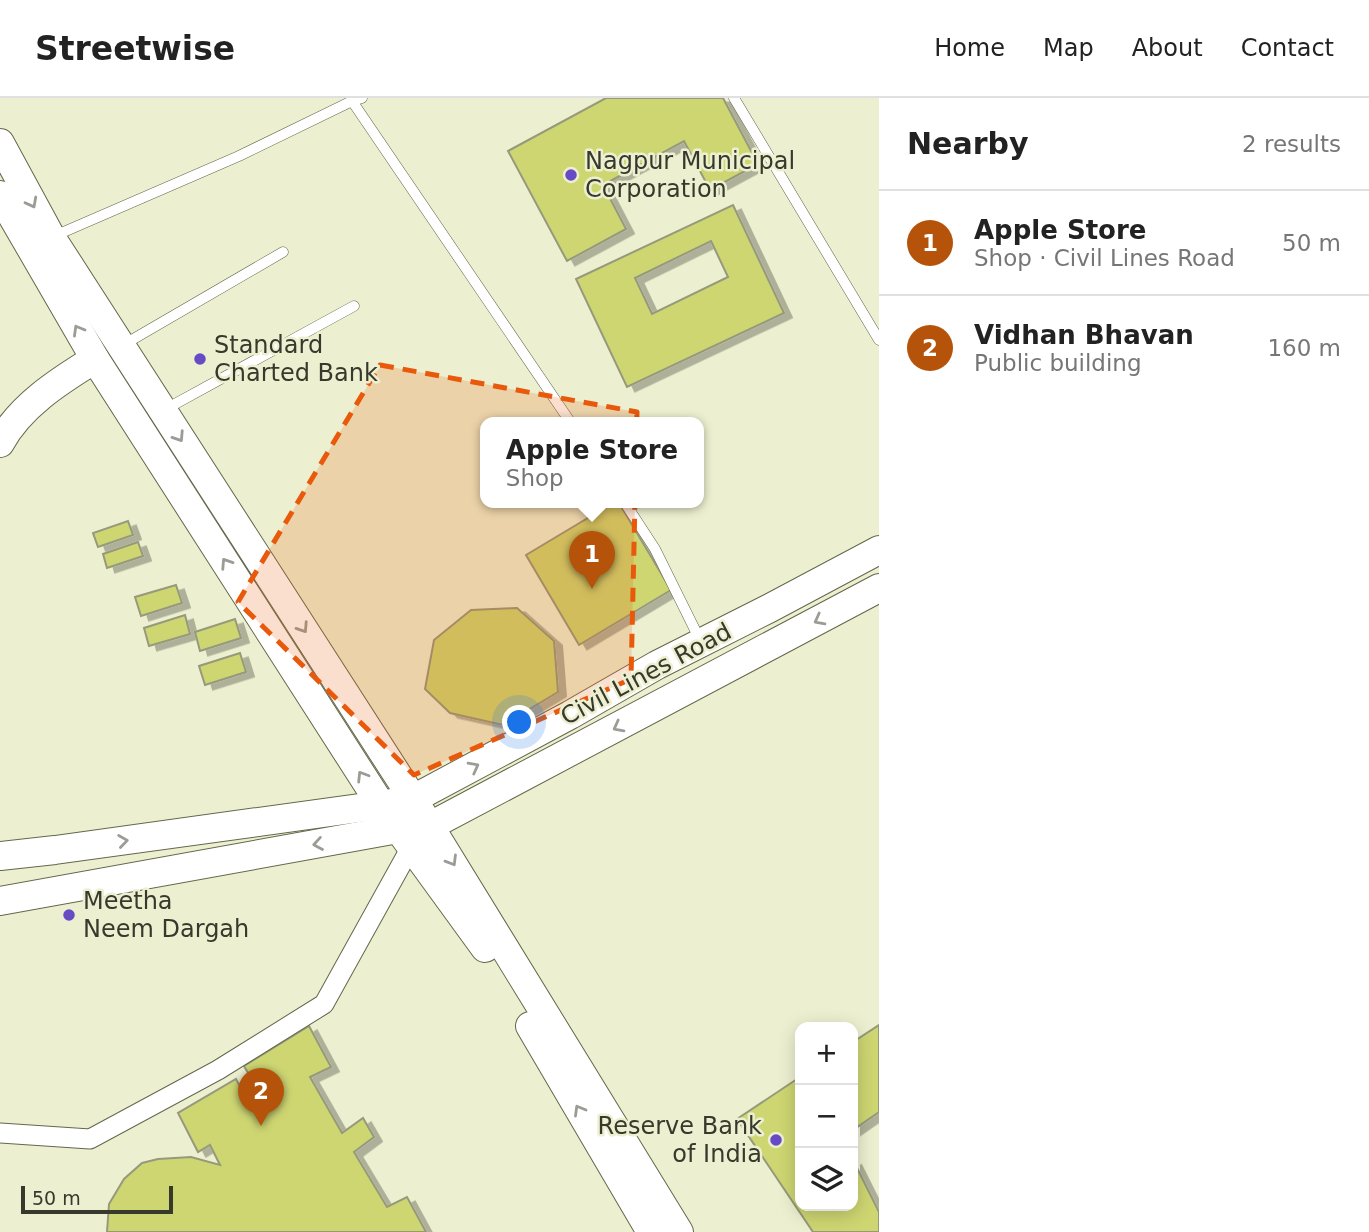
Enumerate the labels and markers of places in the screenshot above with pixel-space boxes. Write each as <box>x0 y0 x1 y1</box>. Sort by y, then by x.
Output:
place label: Nagpur Municipal Corporation <box>585 147 795 203</box>
marker: Nagpur Municipal Corporation <box>563 167 579 183</box>
place label: Standard Charted Bank <box>214 331 378 387</box>
marker: Standard Charted Bank <box>192 351 208 367</box>
pin: 1 <box>569 531 615 589</box>
place label: Meetha Neem Dargah <box>83 887 249 943</box>
marker: Meetha Neem Dargah <box>61 907 77 923</box>
pin: 2 <box>238 1068 284 1126</box>
place label: Reserve Bank of India <box>598 1112 762 1168</box>
marker: Reserve Bank of India <box>768 1132 784 1148</box>

